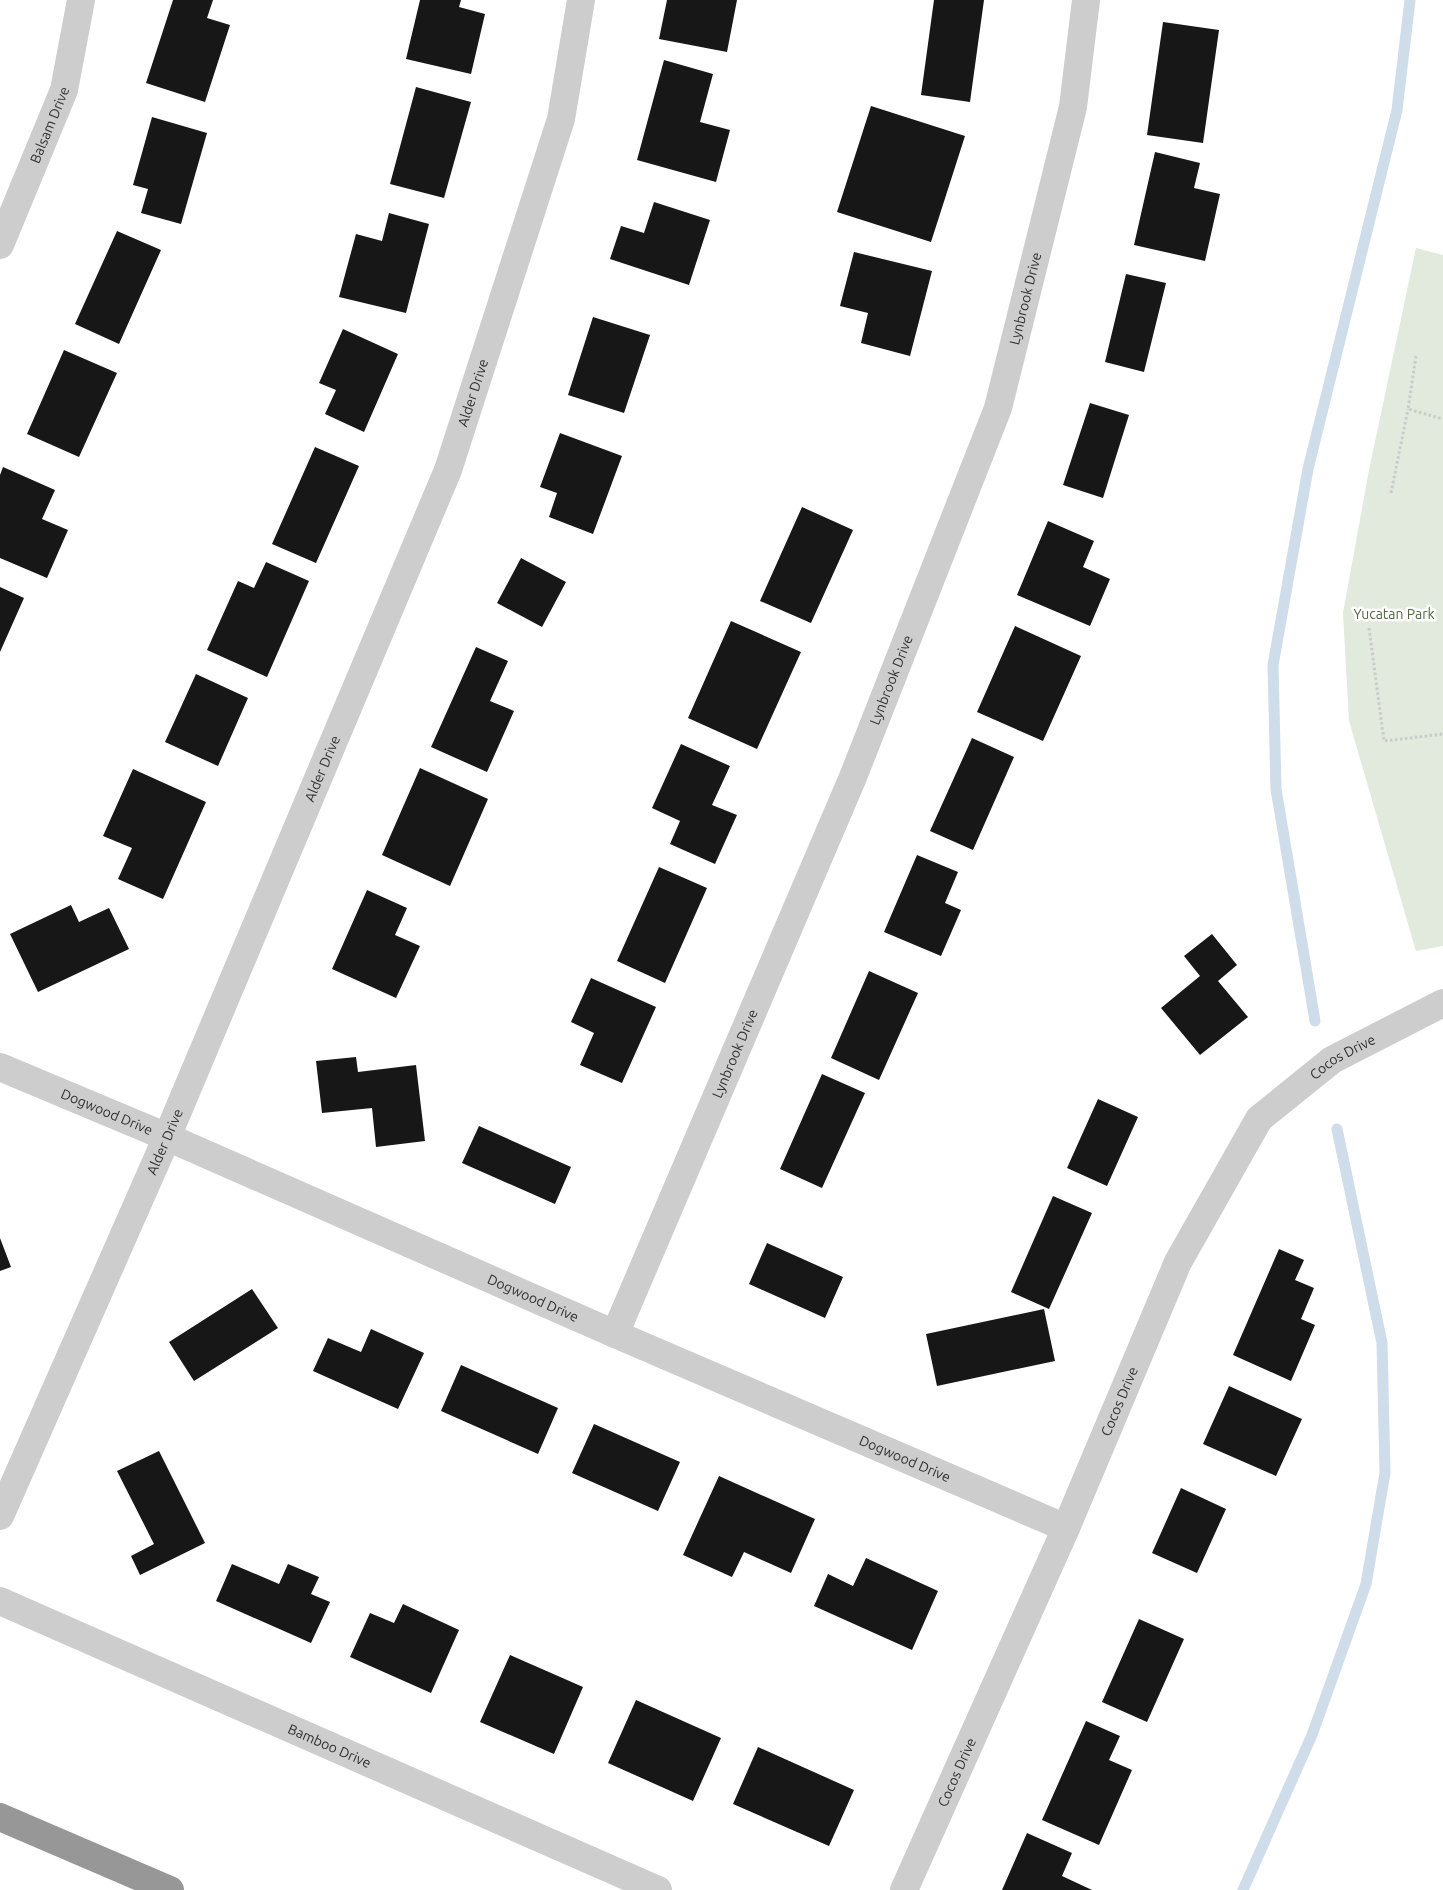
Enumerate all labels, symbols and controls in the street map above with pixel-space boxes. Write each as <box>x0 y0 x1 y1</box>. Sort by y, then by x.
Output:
street label: Balsam Drive <box>27 84 73 166</box>
street label: Lynbrook Drive <box>1006 250 1045 347</box>
street label: Alder Drive <box>454 357 491 429</box>
park label: Yucatan Park <box>1353 606 1435 622</box>
street label: Lynbrook Drive <box>866 633 916 727</box>
street label: Alder Drive <box>301 733 343 804</box>
street label: Lynbrook Drive <box>709 1007 761 1100</box>
street label: Cocos Drive <box>1306 1031 1378 1083</box>
street label: Dogwood Drive <box>59 1086 155 1138</box>
street label: Alder Drive <box>143 1106 186 1177</box>
street label: Dogwood Drive <box>485 1271 581 1325</box>
street label: Cocos Drive <box>1098 1364 1141 1439</box>
street label: Dogwood Drive <box>857 1432 953 1485</box>
street label: Bamboo Drive <box>286 1721 374 1771</box>
street label: Cocos Drive <box>934 1735 979 1809</box>

